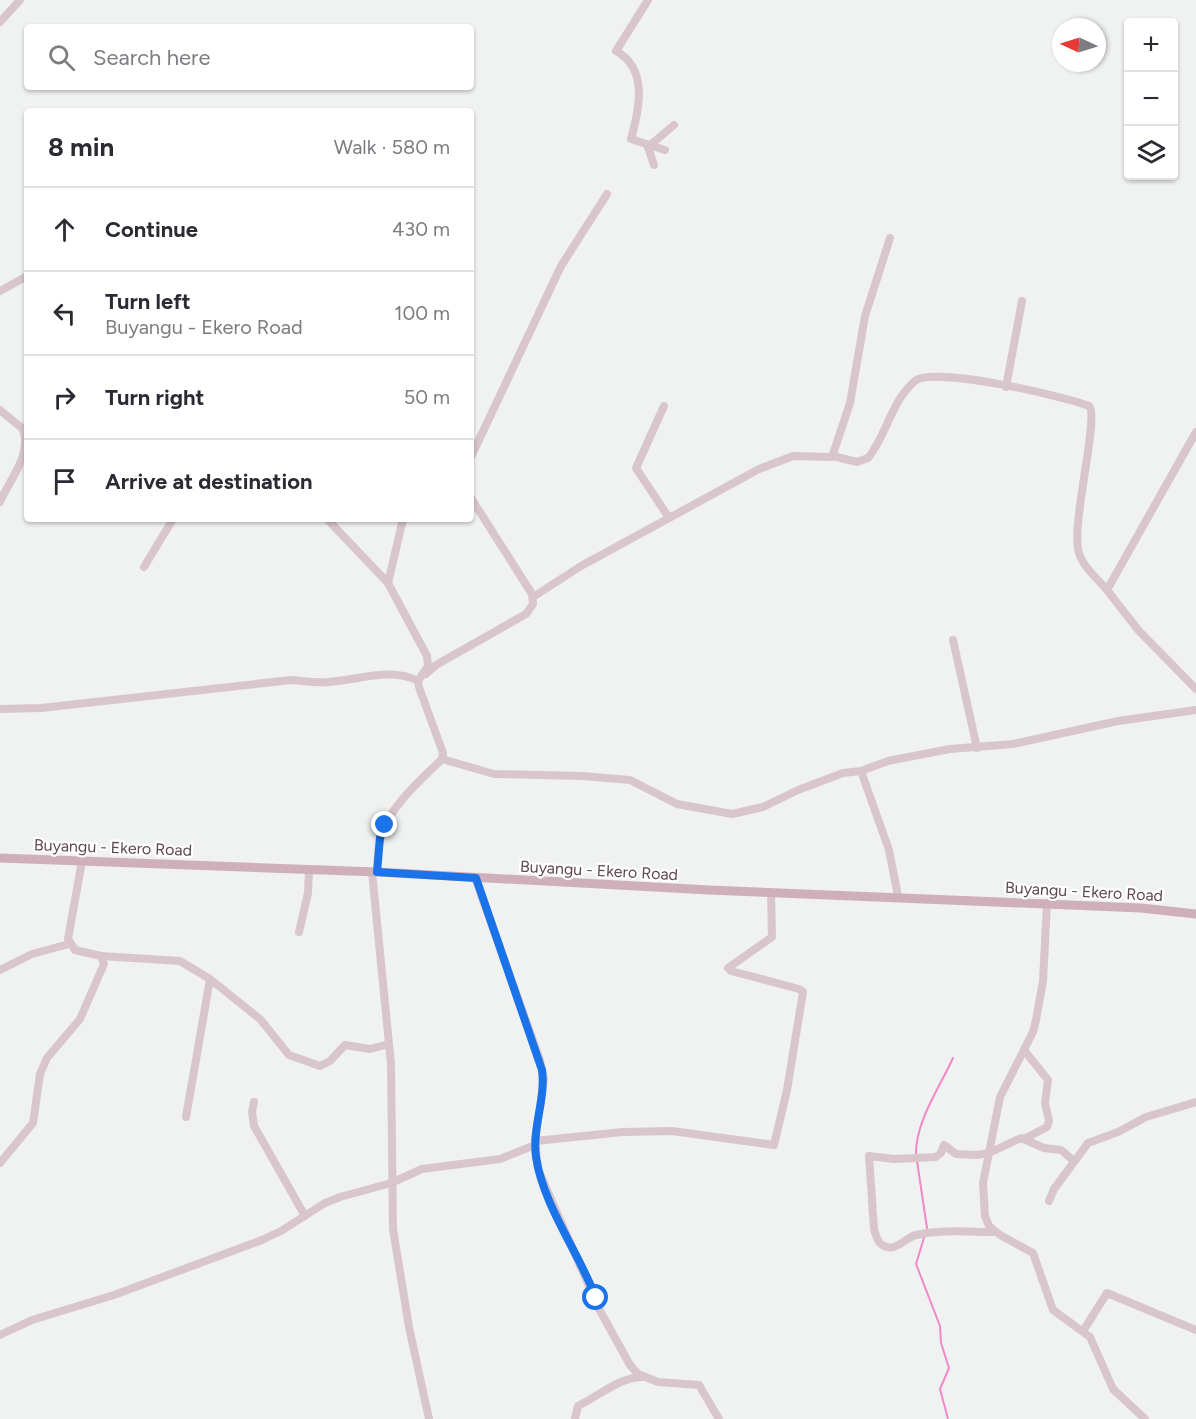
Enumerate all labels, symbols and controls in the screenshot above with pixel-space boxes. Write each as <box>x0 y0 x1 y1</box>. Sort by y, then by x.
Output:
north arrow <box>1052 18 1106 72</box>
map controls <box>1124 18 1178 180</box>
button: + <box>1124 18 1178 72</box>
search box <box>24 24 474 90</box>
icon: search <box>45 41 78 74</box>
text: Search here <box>93 44 211 71</box>
button: − <box>1124 72 1178 126</box>
button: layers <box>1124 126 1178 180</box>
text: 8 min <box>48 131 114 163</box>
text: Walk · 580 m <box>334 135 450 159</box>
icon: ahead <box>48 213 81 246</box>
text: Continue <box>105 216 198 243</box>
text: 430 m <box>392 217 450 241</box>
text: Turn left <box>105 288 191 315</box>
icon: left <box>48 297 81 330</box>
text: 100 m <box>394 301 450 325</box>
text: Buyangu - Ekero Road <box>105 315 303 339</box>
icon: right <box>48 381 81 414</box>
text: Turn right <box>105 384 204 411</box>
text: 50 m <box>404 385 450 409</box>
icon: arrive <box>48 465 81 498</box>
text: Arrive at destination <box>105 468 313 495</box>
route end <box>371 811 397 837</box>
street label: Buyangu - Ekero Road <box>34 835 192 860</box>
street label: Buyangu - Ekero Road <box>519 857 678 884</box>
street label: Buyangu - Ekero Road <box>1004 878 1163 905</box>
route start <box>582 1284 608 1310</box>

